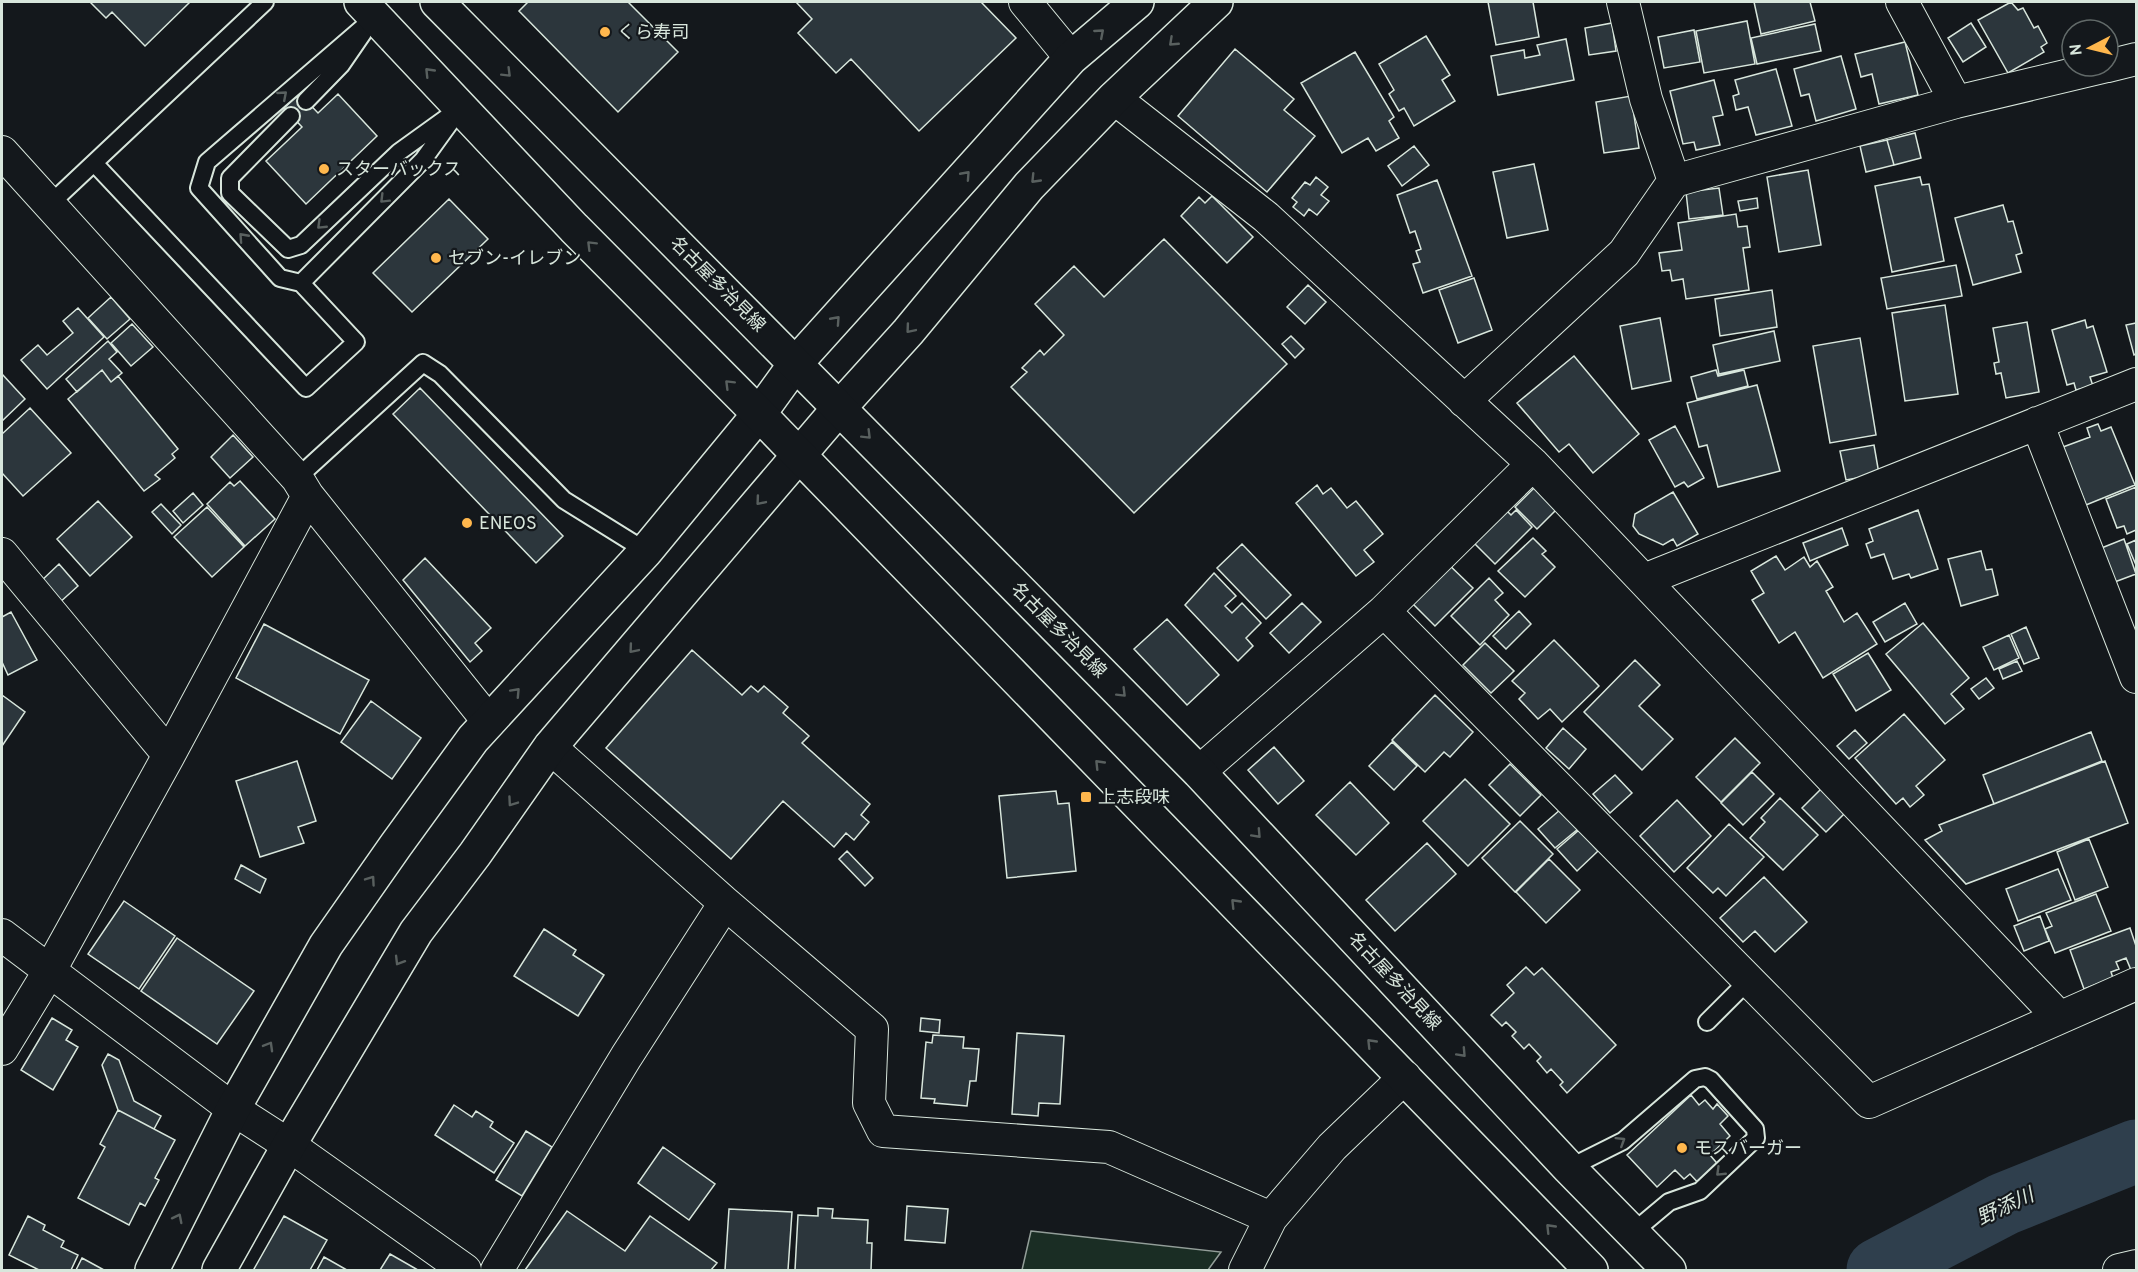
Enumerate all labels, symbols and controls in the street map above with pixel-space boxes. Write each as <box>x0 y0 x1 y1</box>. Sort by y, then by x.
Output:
north arrow <box>2060 18 2120 78</box>
place label: くら寿司 <box>617 22 689 45</box>
marker: くら寿司 <box>598 25 612 39</box>
one-way arrow <box>1093 30 1104 41</box>
one-way arrow <box>1170 34 1181 45</box>
text: N <box>2066 43 2088 57</box>
one-way arrow <box>500 65 511 76</box>
one-way arrow <box>425 69 436 79</box>
one-way arrow <box>276 91 287 102</box>
place label: スターバックス <box>336 159 461 182</box>
marker: スターバックス <box>317 162 331 176</box>
one-way arrow <box>959 171 970 182</box>
one-way arrow <box>1032 172 1043 183</box>
one-way arrow <box>380 192 391 203</box>
one-way arrow <box>318 218 328 229</box>
street label: 名古屋多治見線 <box>664 232 770 338</box>
one-way arrow <box>239 233 250 244</box>
one-way arrow <box>588 242 599 253</box>
place label: セブン-イレブン <box>448 248 581 271</box>
marker: セブン-イレブン <box>429 251 443 265</box>
one-way arrow <box>828 316 839 327</box>
one-way arrow <box>907 322 918 333</box>
one-way arrow <box>725 380 736 391</box>
one-way arrow <box>860 427 871 438</box>
one-way arrow <box>756 494 767 505</box>
place label: ENEOS <box>479 513 537 536</box>
marker: ENEOS <box>460 516 474 530</box>
street label: 名古屋多治見線 <box>1005 578 1111 684</box>
one-way arrow <box>629 642 640 653</box>
one-way arrow <box>1114 686 1125 697</box>
one-way arrow <box>508 689 519 700</box>
one-way arrow <box>1095 760 1106 771</box>
place label: 上志段味 <box>1098 787 1170 810</box>
marker: 上志段味 <box>1079 790 1093 804</box>
one-way arrow <box>508 795 519 806</box>
one-way arrow <box>1250 827 1261 838</box>
one-way arrow <box>364 876 375 887</box>
one-way arrow <box>1231 900 1242 910</box>
street label: 名古屋多治見線 <box>1343 928 1445 1036</box>
one-way arrow <box>395 955 407 965</box>
one-way arrow <box>1368 1039 1379 1050</box>
one-way arrow <box>262 1042 273 1052</box>
one-way arrow <box>1455 1046 1466 1057</box>
one-way arrow <box>1614 1137 1625 1148</box>
place label: モスバーガー <box>1694 1138 1802 1161</box>
marker: モスバーガー <box>1675 1141 1689 1155</box>
one-way arrow <box>1717 1164 1728 1175</box>
water label: 野添川 <box>1973 1183 2040 1232</box>
one-way arrow <box>171 1214 182 1225</box>
one-way arrow <box>1547 1225 1558 1236</box>

